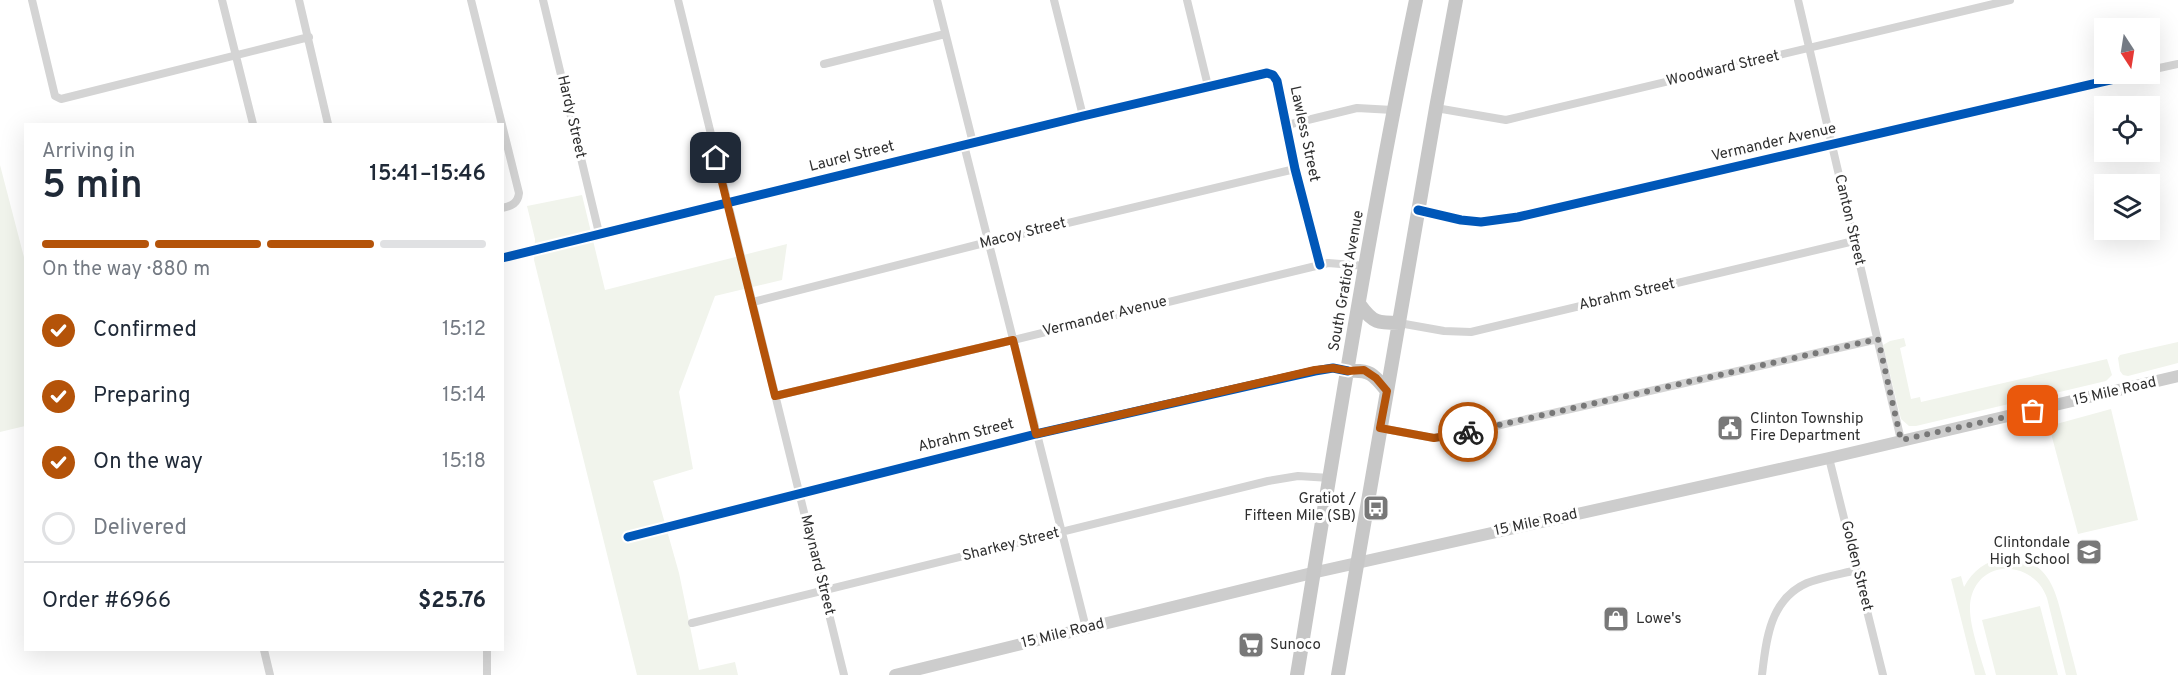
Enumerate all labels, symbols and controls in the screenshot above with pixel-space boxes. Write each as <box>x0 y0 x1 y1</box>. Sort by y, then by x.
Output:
north arrow <box>2094 18 2160 84</box>
map controls <box>2094 18 2160 240</box>
street label: Woodward Street <box>1665 47 1781 91</box>
street label: Hardy Street <box>552 74 590 160</box>
street label: Lawless Street <box>1285 84 1323 184</box>
button: locate <box>2094 96 2160 162</box>
street label: Vermander Avenue <box>1710 119 1838 167</box>
pin <box>690 132 741 183</box>
street label: Laurel Street <box>807 137 897 177</box>
text: Arriving in <box>42 139 135 165</box>
icon: home <box>699 141 732 174</box>
text: 15:41–15:46 <box>369 161 486 188</box>
text: 5 min <box>42 163 143 212</box>
street label: Canton Street <box>1829 173 1869 267</box>
button: layers <box>2094 174 2160 240</box>
street label: South Gratiot Avenue <box>1325 209 1369 353</box>
street label: Macoy Street <box>978 214 1068 254</box>
text: On the way · 880 m <box>42 257 210 283</box>
street label: Abrahm Street <box>1577 275 1677 315</box>
street label: Vermander Avenue <box>1041 292 1169 342</box>
icon: check <box>42 314 75 347</box>
text: Confirmed <box>93 317 197 344</box>
text: 15:12 <box>442 317 486 343</box>
street label: 15 Mile Road <box>2072 373 2158 411</box>
icon: check <box>42 380 75 413</box>
text: Preparing <box>93 383 191 410</box>
text: 15:14 <box>442 383 486 409</box>
pin <box>2007 385 2058 436</box>
icon: bag <box>2016 394 2049 427</box>
courier <box>1438 402 1498 462</box>
place label: Clinton Township Fire Department <box>1750 410 1863 446</box>
public building icon: Clinton Township Fire Department <box>1715 413 1745 443</box>
street label: Abrahm Street <box>916 415 1016 457</box>
icon: bike <box>1452 416 1485 449</box>
icon: check <box>42 446 75 479</box>
text: On the way <box>93 449 203 476</box>
text: 15:18 <box>442 449 486 475</box>
place label: Gratiot / Fifteen Mile (SB) <box>1244 490 1357 526</box>
bus stop icon: Gratiot / Fifteen Mile (SB) <box>1361 493 1391 523</box>
street label: 15 Mile Road <box>1493 505 1579 541</box>
street label: Maynard Street <box>795 513 839 617</box>
text: Delivered <box>93 515 187 542</box>
street label: Golden Street <box>1836 519 1876 613</box>
street label: Sharkey Street <box>960 524 1062 566</box>
place label: Clintondale High School <box>1989 534 2070 570</box>
school or university icon: Clintondale High School <box>2074 537 2104 567</box>
text: Order #6966 <box>42 588 171 615</box>
text: $25.76 <box>418 588 486 615</box>
shop icon: Lowe's <box>1601 604 1631 634</box>
place label: Lowe's <box>1636 610 1682 629</box>
street label: 15 Mile Road <box>1020 615 1106 653</box>
supermarket icon: Sunoco <box>1236 630 1266 660</box>
place label: Sunoco <box>1270 636 1321 655</box>

